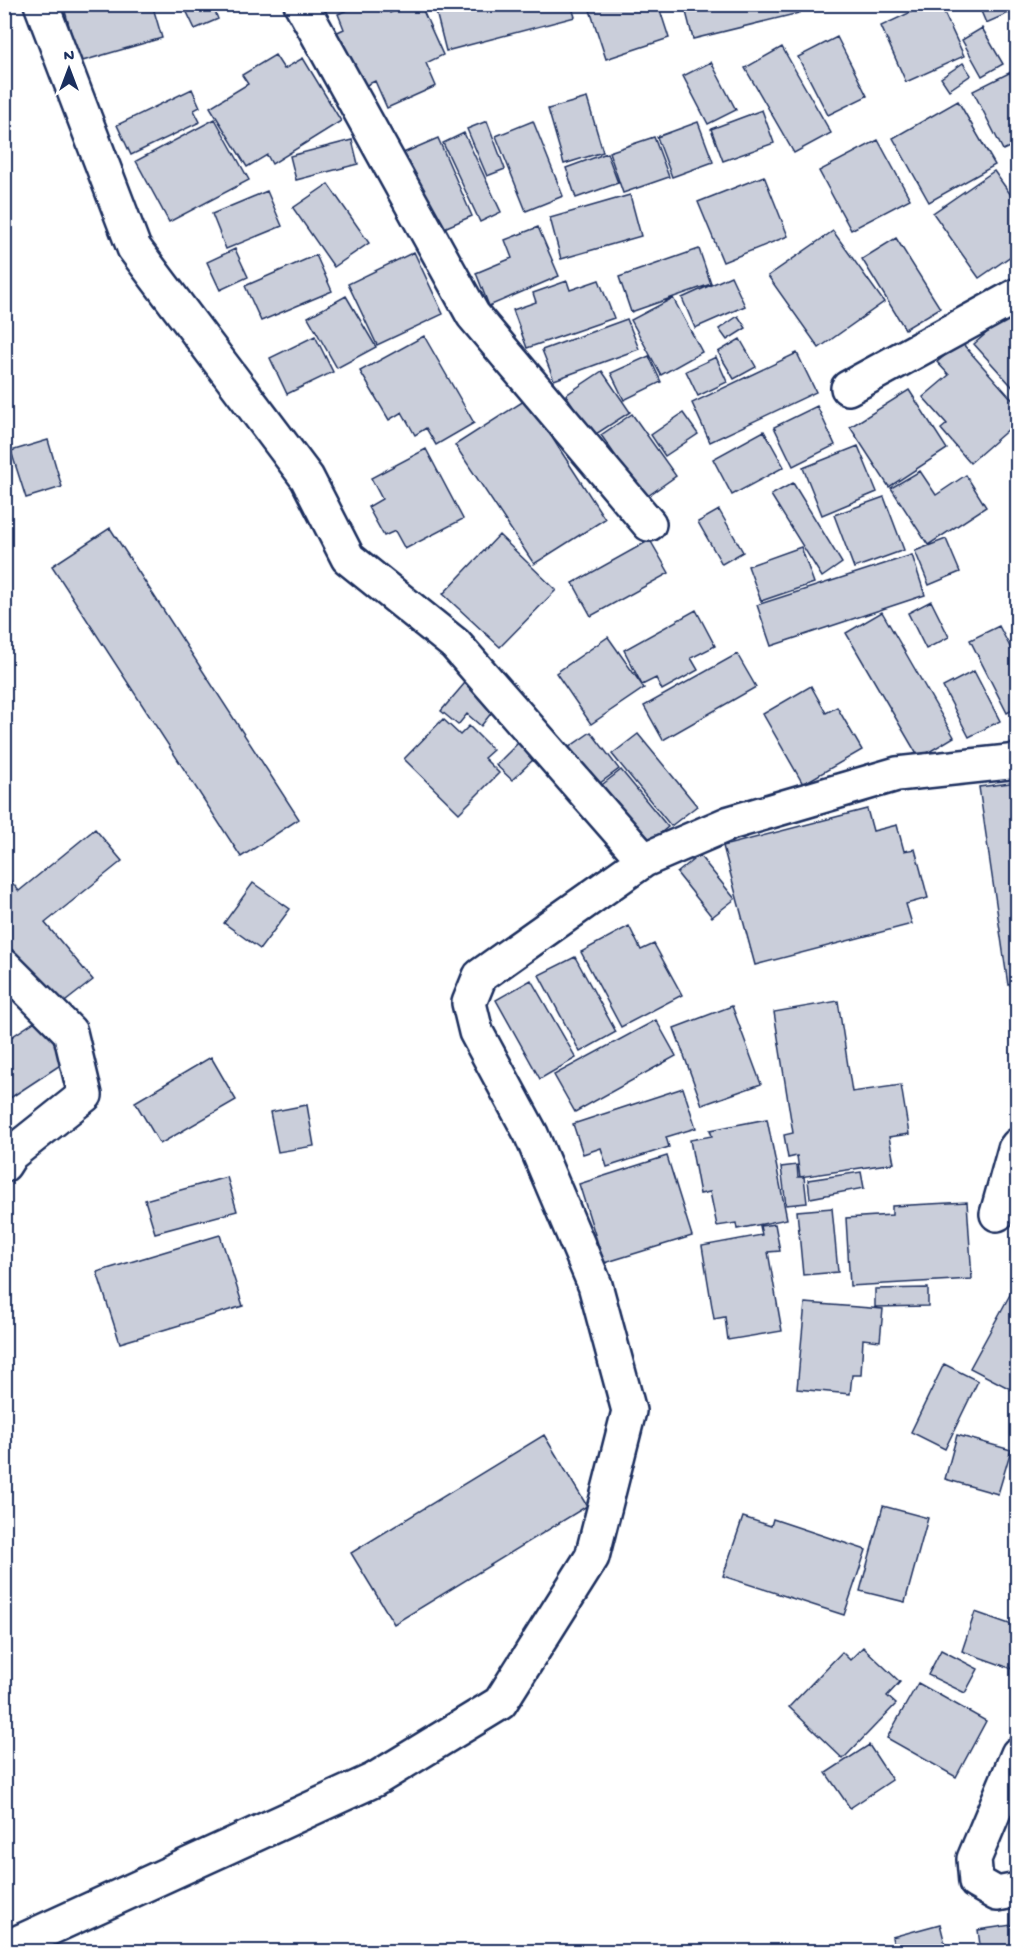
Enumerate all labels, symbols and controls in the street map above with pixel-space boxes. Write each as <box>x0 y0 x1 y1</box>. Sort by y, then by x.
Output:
north arrow <box>39 39 99 99</box>
text: N <box>64 48 75 67</box>

